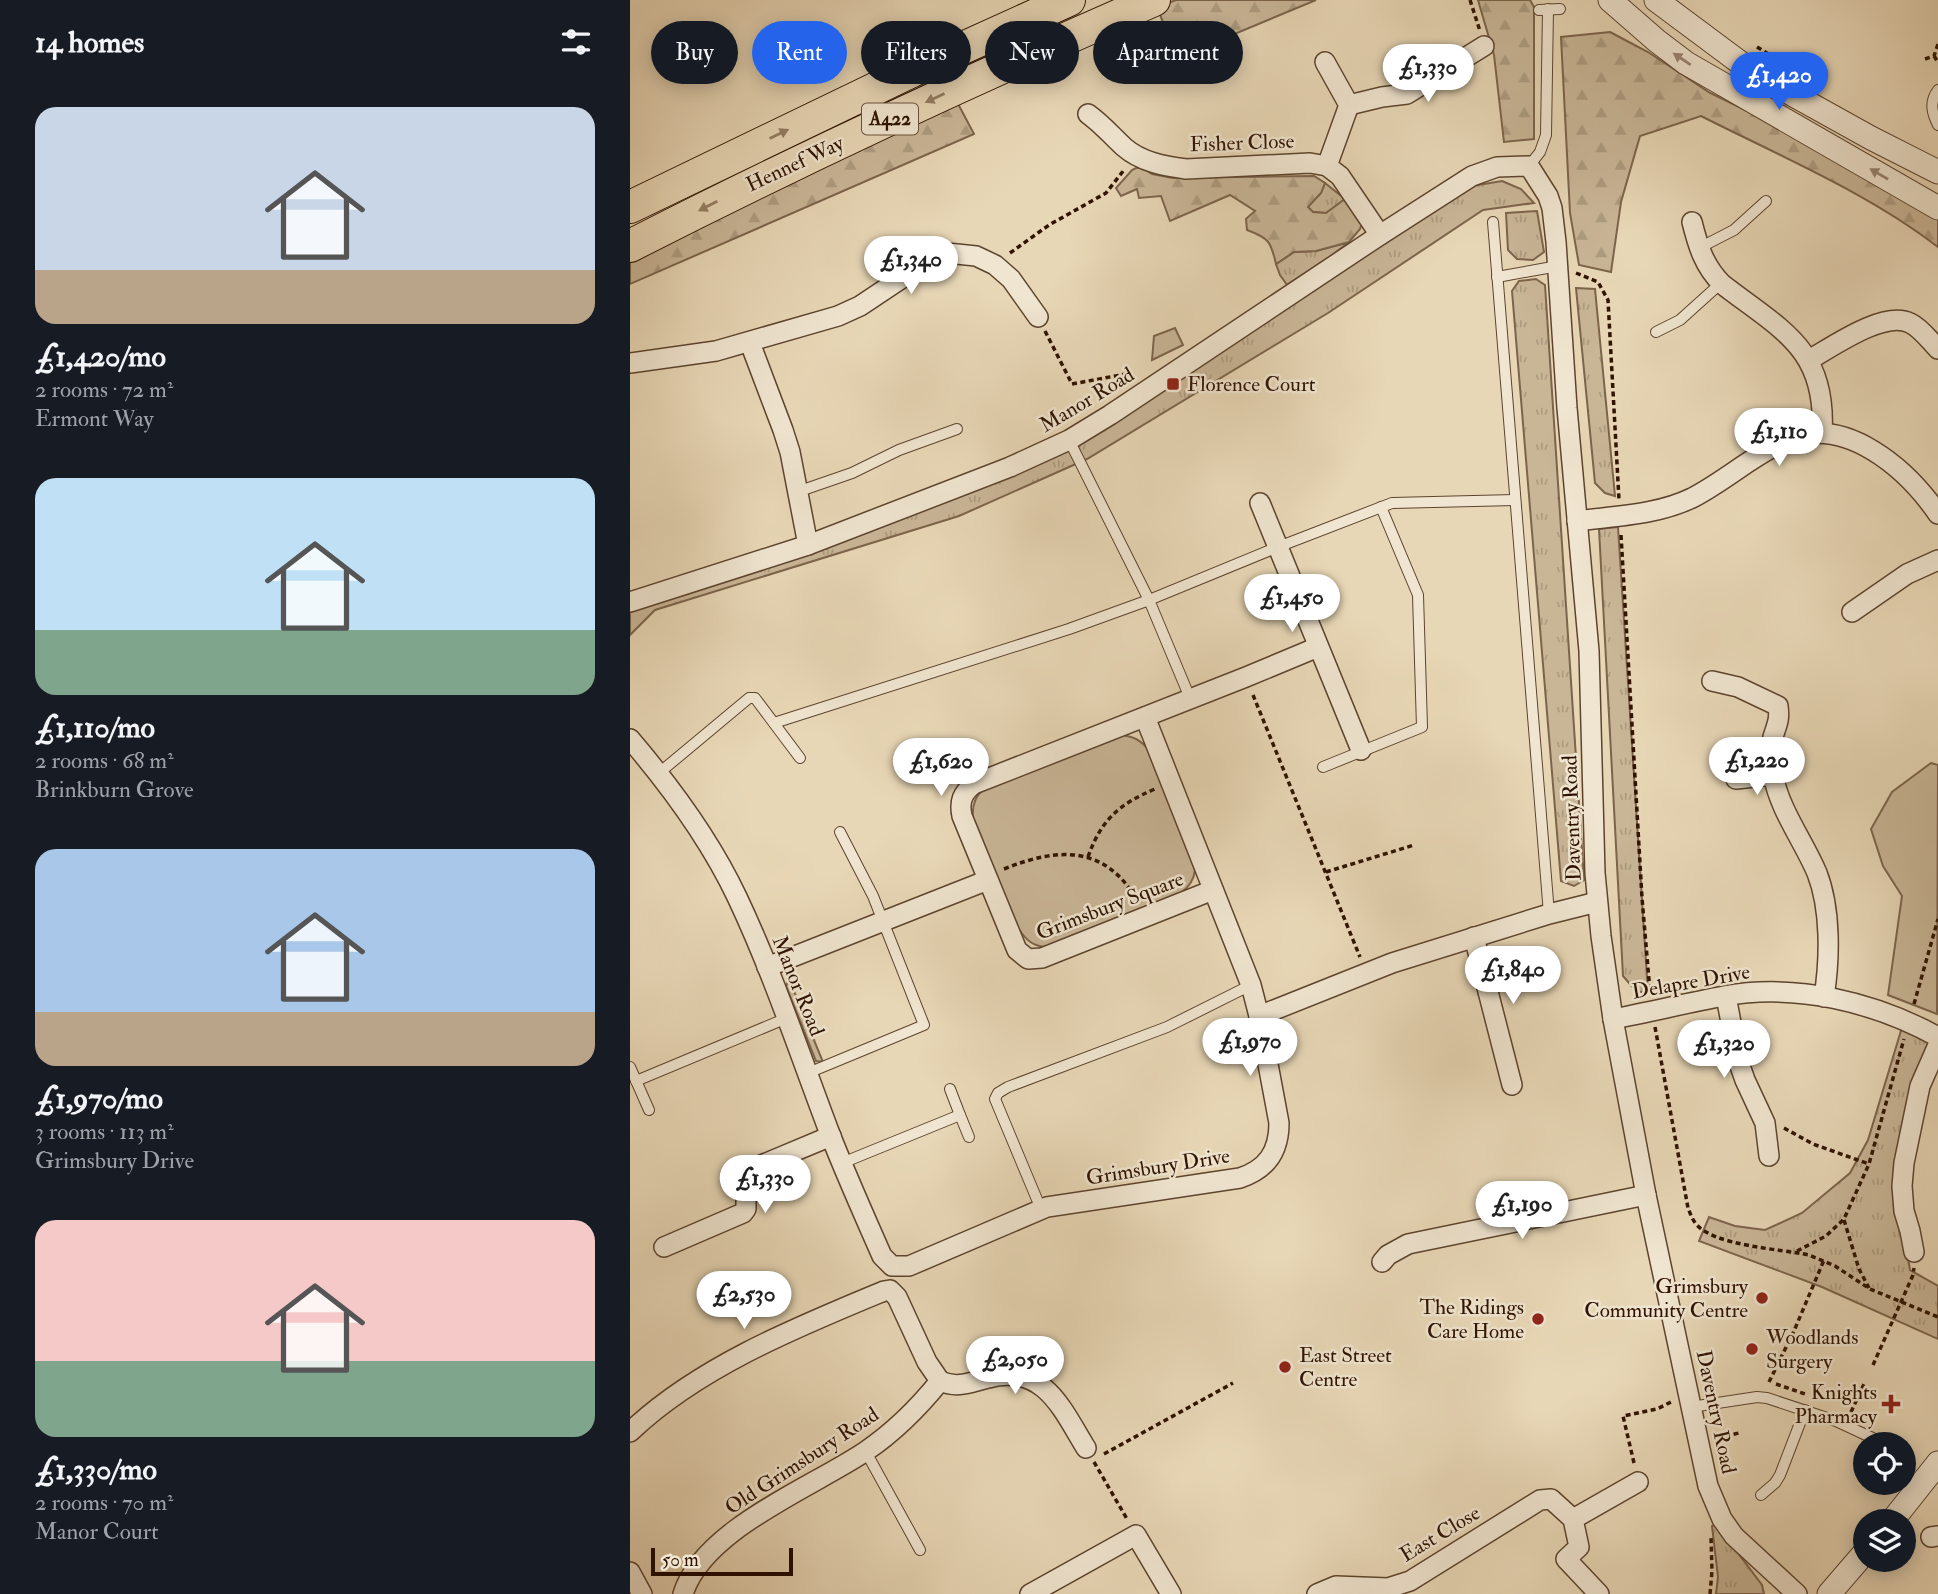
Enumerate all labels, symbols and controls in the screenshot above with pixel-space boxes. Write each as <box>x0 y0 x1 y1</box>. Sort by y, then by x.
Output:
chip: Buy <box>651 21 738 84</box>
chip: Rent <box>752 21 847 84</box>
chip: Filters <box>861 21 971 84</box>
chip: New <box>985 21 1079 84</box>
chip: Apartment <box>1093 21 1243 84</box>
icon: filters <box>557 23 595 61</box>
text: 14 homes <box>35 24 144 61</box>
pin: £1,330 <box>1371 44 1485 104</box>
text: £1,330 <box>1399 52 1457 81</box>
one-way arrow <box>1673 52 1691 66</box>
pin: £1,420 <box>1722 52 1836 112</box>
text: £1,420 <box>1746 60 1812 89</box>
one-way arrow <box>925 92 945 104</box>
road number: A422 <box>862 104 918 134</box>
one-way arrow <box>769 128 789 140</box>
street label: Fisher Close <box>1189 128 1295 158</box>
street label: Hennef Way <box>742 129 849 198</box>
icon: home <box>252 152 378 278</box>
one-way arrow <box>1869 168 1888 180</box>
one-way arrow <box>698 201 718 212</box>
pin: £1,340 <box>854 236 968 296</box>
text: £1,340 <box>880 244 942 273</box>
text: £1,420/mo <box>35 338 166 375</box>
street label: Manor Road <box>1035 361 1140 439</box>
place label: Florence Court <box>1187 371 1316 398</box>
text: 2 rooms · 72 m² <box>35 375 173 404</box>
marker: Florence Court <box>1165 376 1181 392</box>
text: Ermont Way <box>35 404 154 433</box>
pin: £1,110 <box>1722 408 1836 468</box>
text: £1,110 <box>1750 416 1808 445</box>
icon: home <box>252 523 378 649</box>
pin: £1,450 <box>1235 574 1349 634</box>
text: £1,450 <box>1260 582 1324 611</box>
text: £1,110/mo <box>35 709 155 746</box>
pin: £1,620 <box>884 738 998 798</box>
pin: £1,220 <box>1700 738 1814 797</box>
text: £1,220 <box>1725 745 1789 774</box>
text: 2 rooms · 68 m² <box>35 746 174 775</box>
text: £1,620 <box>909 746 973 775</box>
street label: Daventry Road <box>1556 754 1588 881</box>
text: Brinkburn Grove <box>35 775 194 804</box>
street label: Grimsbury Square <box>1032 865 1188 947</box>
icon: home <box>252 894 378 1020</box>
street label: Manor Road <box>766 932 831 1041</box>
pin: £1,840 <box>1456 946 1570 1006</box>
text: £1,840 <box>1481 954 1545 983</box>
street label: Delapre Drive <box>1630 958 1752 1006</box>
pin: £1,970 <box>1193 1018 1307 1078</box>
pin: £1,320 <box>1667 1020 1781 1080</box>
text: £1,970 <box>1218 1026 1282 1055</box>
text: £1,320 <box>1693 1028 1755 1057</box>
text: £1,970/mo <box>35 1080 163 1117</box>
text: 3 rooms · 113 m² <box>35 1117 174 1146</box>
street label: Grimsbury Drive <box>1084 1142 1232 1192</box>
text: Grimsbury Drive <box>35 1146 194 1175</box>
pin: £1,330 <box>708 1156 822 1215</box>
text: £1,330 <box>736 1163 794 1192</box>
pin: £1,190 <box>1465 1182 1579 1241</box>
text: £1,190 <box>1492 1189 1552 1218</box>
icon: home <box>252 1265 378 1391</box>
pin: £2,530 <box>687 1272 801 1331</box>
place label: Grimsbury Community Centre <box>1584 1273 1749 1324</box>
text: £2,530 <box>713 1279 775 1308</box>
marker: Grimsbury Community Centre <box>1754 1290 1770 1306</box>
place label: The Ridings Care Home <box>1419 1294 1524 1345</box>
marker: The Ridings Care Home <box>1530 1311 1546 1327</box>
place label: Woodlands Surgery <box>1765 1324 1858 1375</box>
pin: £2,050 <box>958 1336 1072 1396</box>
marker: Woodlands Surgery <box>1744 1341 1760 1357</box>
place label: East Street Centre <box>1299 1342 1392 1393</box>
text: £2,050 <box>982 1344 1048 1373</box>
street label: Daventry Road <box>1690 1348 1742 1477</box>
marker: East Street Centre <box>1277 1359 1293 1375</box>
place label: Knights Pharmacy <box>1795 1379 1878 1430</box>
marker: Knights Pharmacy <box>1883 1396 1899 1412</box>
street label: Old Grimsbury Road <box>720 1401 885 1521</box>
map controls <box>1853 1432 1916 1572</box>
button: locate <box>1853 1432 1916 1495</box>
text: £1,330/mo <box>35 1451 157 1488</box>
text: 2 rooms · 70 m² <box>35 1488 174 1517</box>
street label: East Close <box>1395 1499 1485 1568</box>
button: layers <box>1853 1509 1916 1572</box>
text: Manor Court <box>35 1517 159 1546</box>
scale bar <box>651 1545 793 1577</box>
text: 50 m <box>662 1548 699 1572</box>

